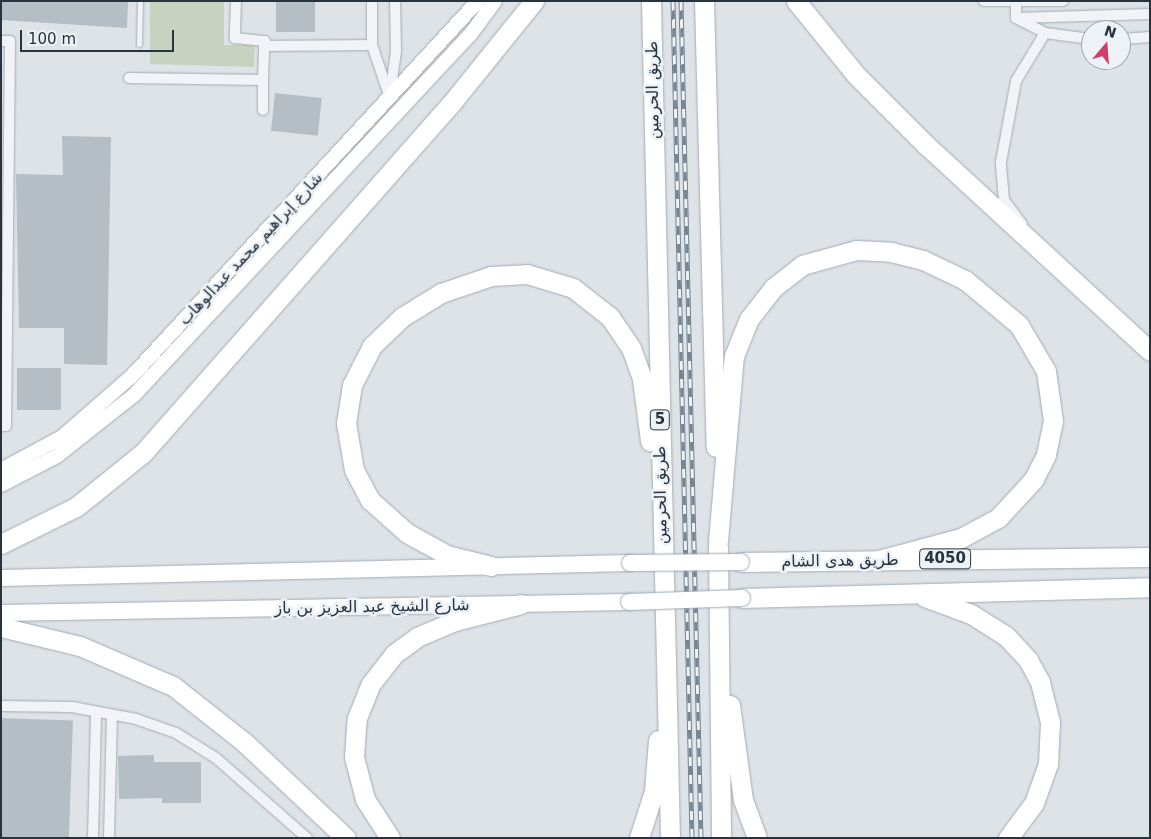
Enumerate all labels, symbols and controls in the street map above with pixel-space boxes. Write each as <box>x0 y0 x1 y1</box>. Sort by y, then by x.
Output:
scale bar <box>22 20 176 52</box>
north arrow <box>1081 20 1131 70</box>
text: N <box>1102 22 1118 41</box>
text: 100 m <box>28 30 76 48</box>
street label: طريق الحرمين <box>643 41 663 139</box>
street label: شارع إبراهيم محمد عبدالوهاب <box>175 169 327 329</box>
road number: 5 <box>649 408 671 432</box>
street label: طريق الحرمين <box>651 446 671 544</box>
road number: 4050 <box>919 546 971 572</box>
street label: طريق هدى الشام <box>781 550 899 572</box>
street label: شارع الشيخ عبد العزيز بن باز <box>274 596 470 618</box>

